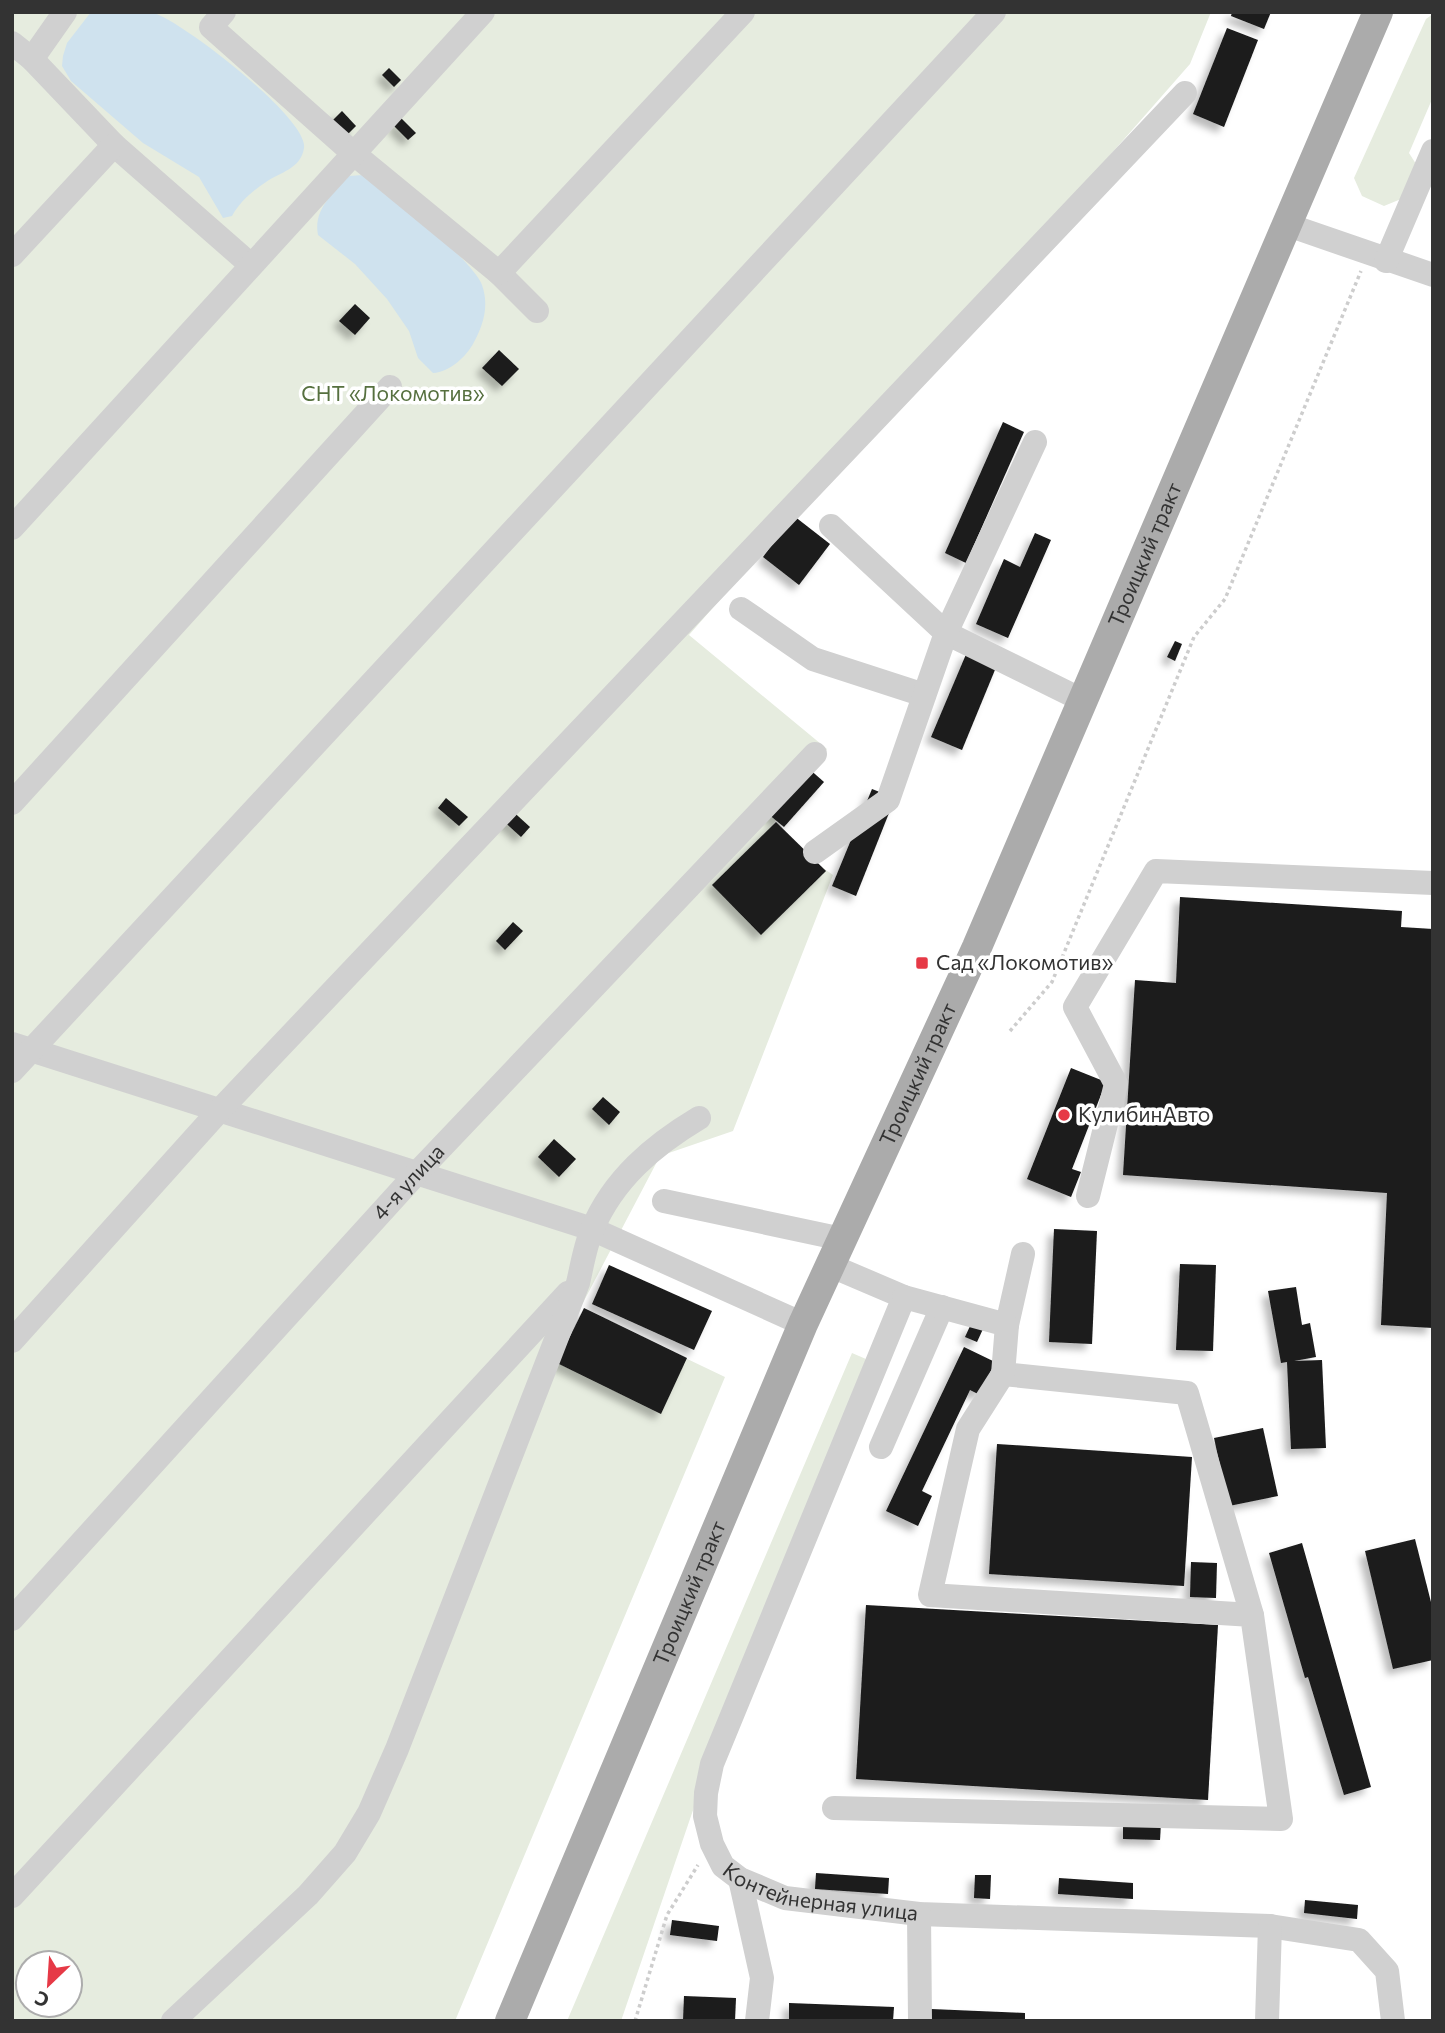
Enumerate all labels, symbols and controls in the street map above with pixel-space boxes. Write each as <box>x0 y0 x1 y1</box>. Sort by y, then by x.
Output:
park label: СНТ «Локомотив» <box>301 380 485 405</box>
street label: Троицкий тракт <box>1102 478 1186 630</box>
place label: Сад «Локомотив» <box>936 949 1113 974</box>
marker: Сад «Локомотив» <box>914 955 930 971</box>
street label: Троицкий тракт <box>873 998 961 1149</box>
place label: КулибинАвто <box>1078 1101 1210 1126</box>
marker: КулибинАвто <box>1056 1107 1072 1123</box>
street label: 4-я улица <box>367 1138 449 1224</box>
street label: Троицкий тракт <box>647 1517 730 1669</box>
street label: Контейнерная улица <box>718 1857 920 1925</box>
north arrow <box>14 1949 84 2019</box>
text: С <box>31 1987 52 2013</box>

